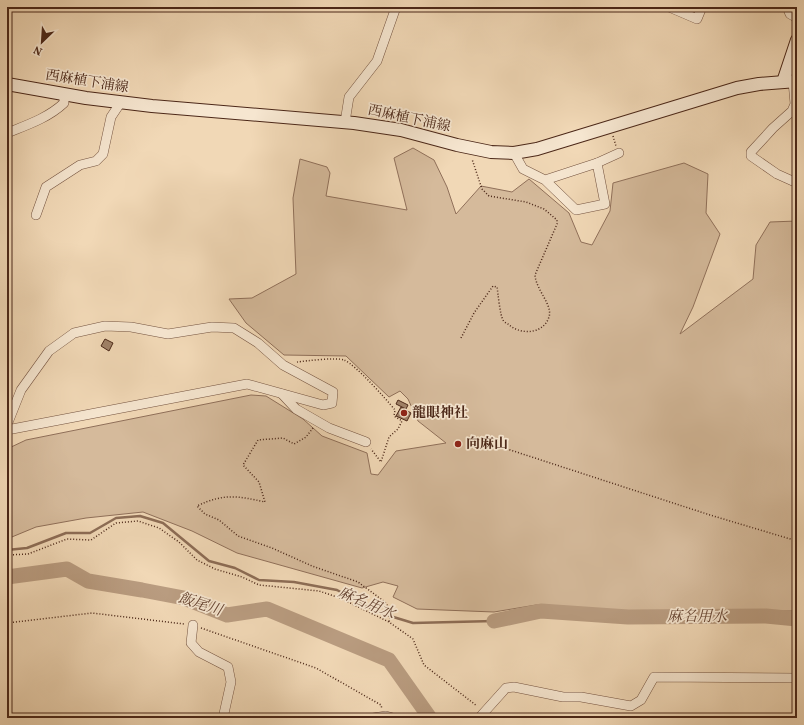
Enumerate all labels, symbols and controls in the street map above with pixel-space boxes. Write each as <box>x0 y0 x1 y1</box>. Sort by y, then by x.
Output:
north arrow <box>22 22 62 62</box>
text: N <box>32 41 45 58</box>
street label: 西麻植下浦線 <box>44 66 130 98</box>
street label: 西麻植下浦線 <box>366 101 452 137</box>
place label: 龍眼神社 <box>412 404 468 423</box>
marker: 龍眼神社 <box>399 408 409 418</box>
place label: 向麻山 <box>466 435 508 454</box>
marker: 向麻山 <box>453 439 463 449</box>
water label: 麻名用水 <box>334 583 400 626</box>
water label: 飯尾川 <box>175 588 227 623</box>
water label: 麻名用水 <box>667 607 729 628</box>

